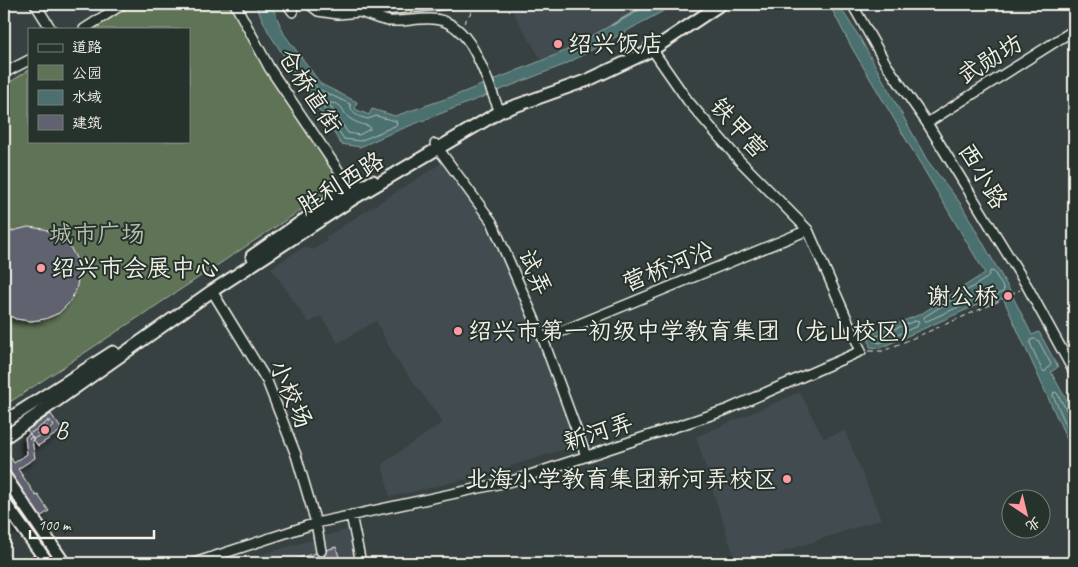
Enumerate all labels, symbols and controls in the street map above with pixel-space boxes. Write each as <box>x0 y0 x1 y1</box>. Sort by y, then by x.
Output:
street label: 武勋坊 <box>952 27 1028 91</box>
legend <box>28 28 190 142</box>
place label: 绍兴饭店 <box>568 29 664 59</box>
text: 道路 <box>72 38 102 57</box>
marker: 绍兴饭店 <box>552 38 564 50</box>
street label: 仓桥直街 <box>271 43 349 139</box>
text: 公园 <box>72 64 102 83</box>
text: 水域 <box>72 88 102 107</box>
street label: 铁甲营 <box>704 91 774 165</box>
text: 建筑 <box>72 114 102 133</box>
street label: 西小路 <box>952 137 1014 215</box>
street label: 胜利西路 <box>292 145 390 221</box>
park label: 城市广场 <box>49 219 145 249</box>
street label: 营桥河沿 <box>618 234 718 298</box>
street label: 试弄 <box>512 244 558 300</box>
place label: 绍兴市会展中心 <box>51 253 219 283</box>
marker: 绍兴市会展中心 <box>35 262 47 274</box>
place label: 谢公桥 <box>926 281 998 311</box>
marker: 谢公桥 <box>1002 290 1014 302</box>
place label: 绍兴市第一初级中学教育集团（龙山校区） <box>468 316 924 346</box>
marker: 绍兴市第一初级中学教育集团（龙山校区） <box>452 325 464 337</box>
street label: 小校场 <box>263 355 319 433</box>
street label: 新河弄 <box>559 407 637 457</box>
place label: B <box>55 415 69 445</box>
marker: B <box>39 424 51 436</box>
place label: 北海小学教育集团新河弄校区 <box>465 464 777 494</box>
marker: 北海小学教育集团新河弄校区 <box>781 473 793 485</box>
north arrow <box>1000 490 1050 540</box>
scale bar <box>30 507 154 539</box>
text: 北 <box>1023 513 1044 535</box>
text: 100 m <box>38 516 72 535</box>

